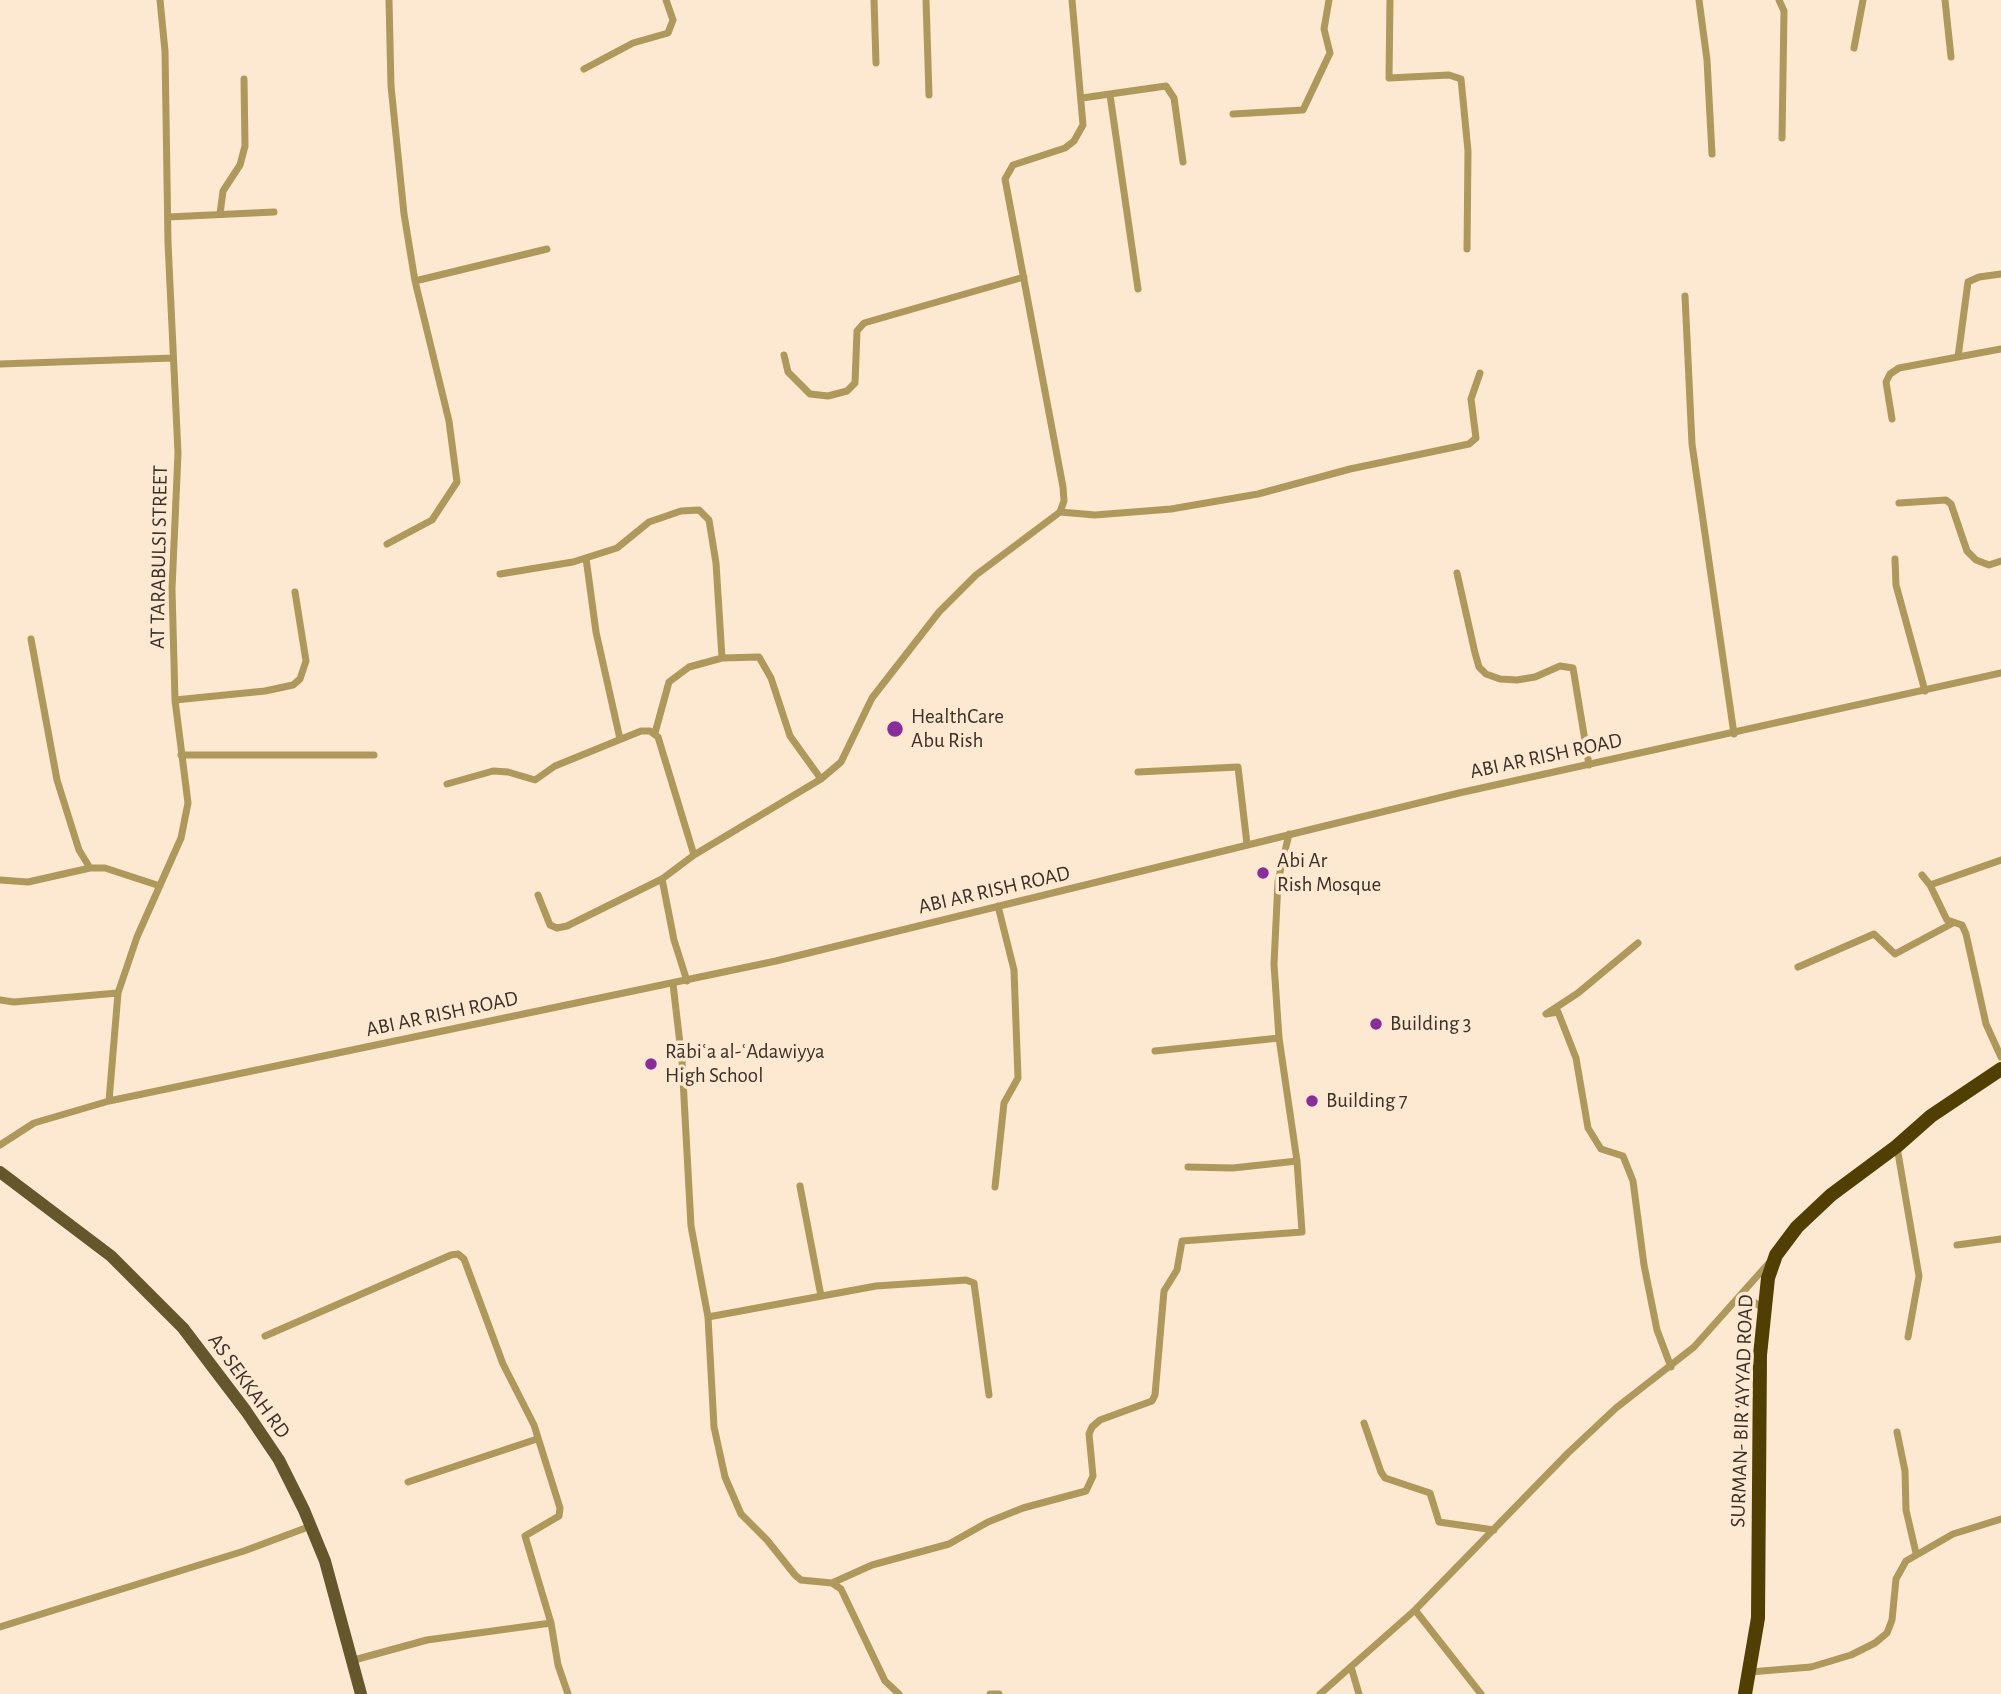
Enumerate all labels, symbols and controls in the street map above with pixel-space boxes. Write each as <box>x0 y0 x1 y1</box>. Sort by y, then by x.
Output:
street label: AT TARABULSI STREET <box>145 465 173 649</box>
place label: HealthCare Abu Rish <box>911 704 1004 754</box>
marker: HealthCare Abu Rish <box>885 719 905 739</box>
street label: ABI AR RISH ROAD <box>1468 728 1624 784</box>
place label: Abi Ar Rish Mosque <box>1277 848 1381 898</box>
street label: ABI AR RISH ROAD <box>916 860 1072 920</box>
marker: Abi Ar Rish Mosque <box>1255 865 1271 881</box>
street label: ABI AR RISH ROAD <box>364 986 520 1042</box>
place label: Building 3 <box>1390 1011 1471 1037</box>
marker: Building 3 <box>1368 1016 1384 1032</box>
place label: Rābiʿa al-ʿAdawiyya High School <box>665 1039 825 1089</box>
marker: Rābiʿa al-ʿAdawiyya High School <box>643 1056 659 1072</box>
place label: Building 7 <box>1326 1088 1408 1114</box>
marker: Building 7 <box>1304 1093 1320 1109</box>
street label: SURMAN- BIR ‘AYYAD ROAD <box>1725 1294 1759 1528</box>
street label: AS SEKKAH RD <box>202 1329 296 1443</box>

